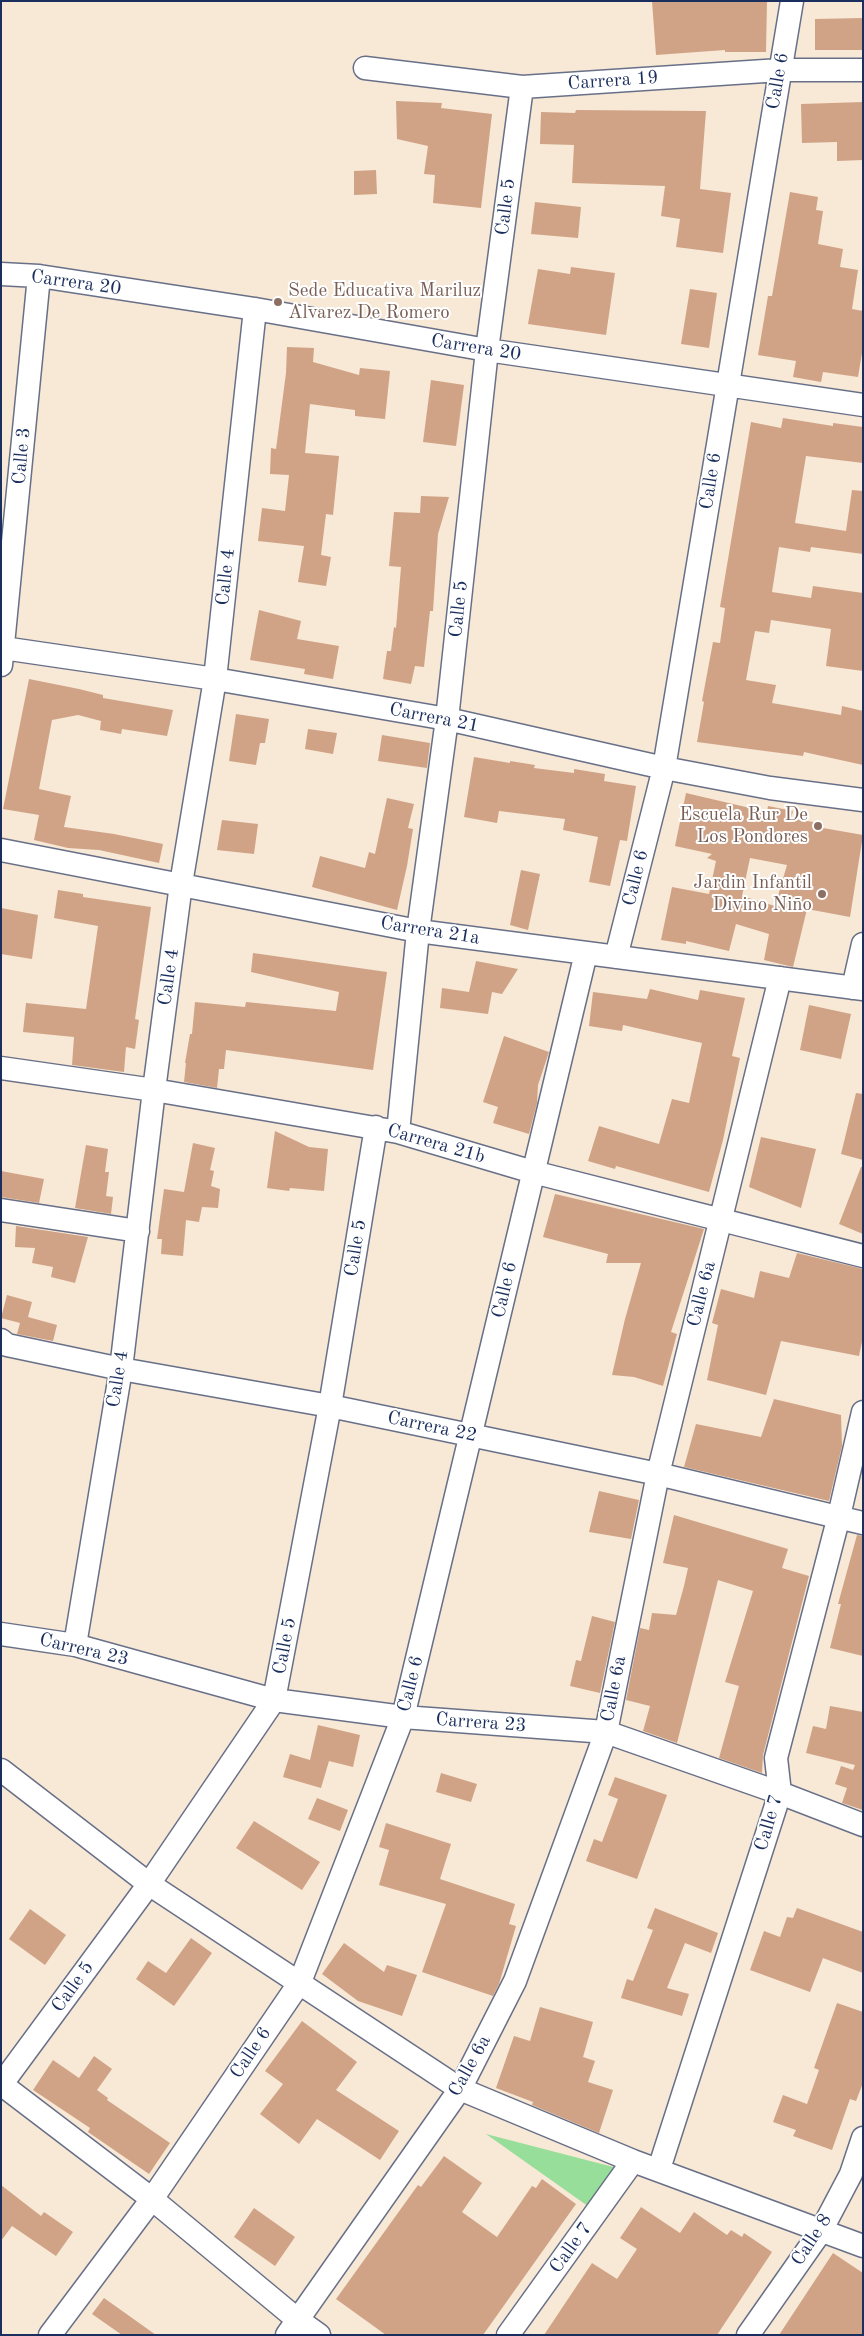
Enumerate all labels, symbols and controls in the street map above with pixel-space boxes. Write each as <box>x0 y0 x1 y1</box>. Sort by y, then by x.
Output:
street label: Calle 6 <box>762 51 794 111</box>
street label: Carrera 19 <box>567 66 659 96</box>
street label: Calle 5 <box>491 177 521 237</box>
street label: Carrera 20 <box>29 265 123 301</box>
place label: Sede Educativa Mariluz Alvarez De Romero <box>288 280 481 324</box>
marker: Sede Educativa Mariluz Alvarez De Romero <box>272 296 284 308</box>
street label: Carrera 20 <box>429 330 523 366</box>
street label: Calle 3 <box>8 426 36 486</box>
street label: Calle 6 <box>695 451 727 511</box>
street label: Calle 4 <box>212 547 240 607</box>
street label: Calle 5 <box>445 579 473 639</box>
street label: Carrera 21 <box>387 698 481 738</box>
place label: Escuela Rur De Los Pondores <box>679 804 808 848</box>
marker: Escuela Rur De Los Pondores <box>812 820 824 832</box>
street label: Calle 6 <box>618 847 654 909</box>
place label: Jardin Infantil Divino Niño <box>693 872 812 916</box>
marker: Jardin Infantil Divino Niño <box>816 888 828 900</box>
street label: Carrera 21a <box>379 912 481 950</box>
street label: Calle 4 <box>154 947 184 1007</box>
street label: Carrera 21b <box>384 1119 488 1169</box>
street label: Calle 5 <box>340 1218 372 1278</box>
street label: Calle 6 <box>487 1259 523 1321</box>
street label: Calle 6a <box>683 1259 721 1329</box>
street label: Calle 4 <box>102 1349 134 1409</box>
street label: Carrera 22 <box>385 1406 479 1448</box>
street label: Calle 5 <box>268 1616 302 1676</box>
street label: Carrera 23 <box>37 1629 131 1671</box>
street label: Calle 6 <box>393 1653 429 1715</box>
street label: Calle 6a <box>596 1654 632 1724</box>
street label: Carrera 23 <box>435 1708 527 1738</box>
street label: Calle 7 <box>750 1792 788 1854</box>
street label: Calle 5 <box>47 1957 99 2017</box>
street label: Calle 6 <box>225 2023 277 2083</box>
street label: Calle 6a <box>444 2031 496 2101</box>
street label: Calle 8 <box>787 2210 837 2270</box>
street label: Calle 7 <box>545 2218 597 2278</box>

